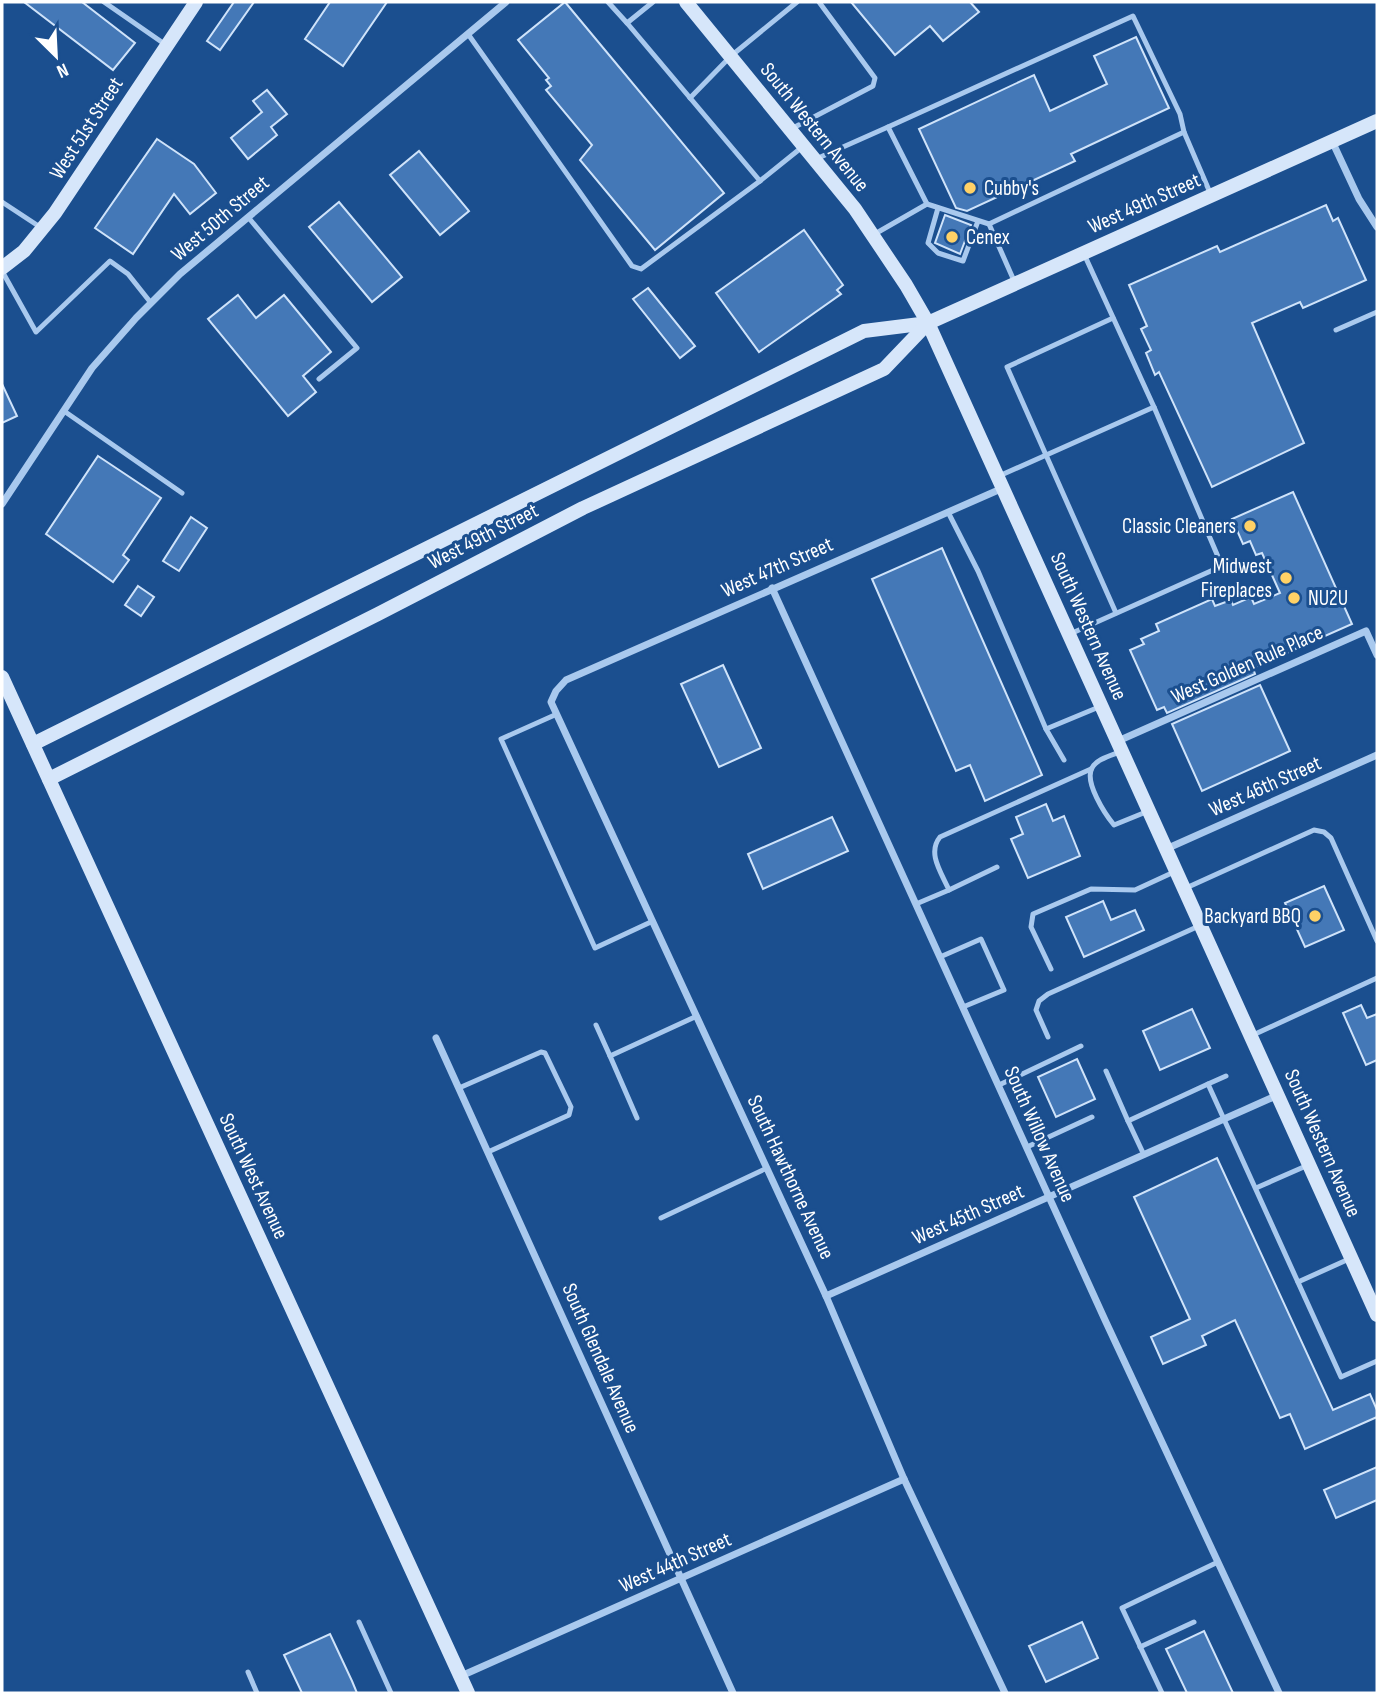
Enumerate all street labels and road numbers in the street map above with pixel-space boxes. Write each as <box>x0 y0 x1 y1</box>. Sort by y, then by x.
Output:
street label: South Western Avenue <box>755 58 874 197</box>
street label: West 51st Street <box>44 73 129 184</box>
street label: West 49th Street <box>1084 168 1204 239</box>
street label: West 50th Street <box>166 170 274 266</box>
street label: West 49th Street <box>424 498 543 575</box>
street label: West 47th Street <box>718 532 837 603</box>
street label: South Western Avenue <box>1045 549 1132 704</box>
street label: West Golden Rule Place <box>1167 620 1327 709</box>
street label: West 46th Street <box>1205 751 1325 822</box>
street label: South Willow Avenue <box>998 1063 1081 1206</box>
street label: South Western Avenue <box>1279 1066 1366 1221</box>
street label: South Hawthorne Avenue <box>742 1091 839 1263</box>
street label: South West Avenue <box>214 1109 294 1243</box>
street label: West 45th Street <box>909 1179 1028 1250</box>
street label: South Glendale Avenue <box>556 1280 645 1437</box>
street label: West 44th Street <box>615 1527 735 1598</box>

